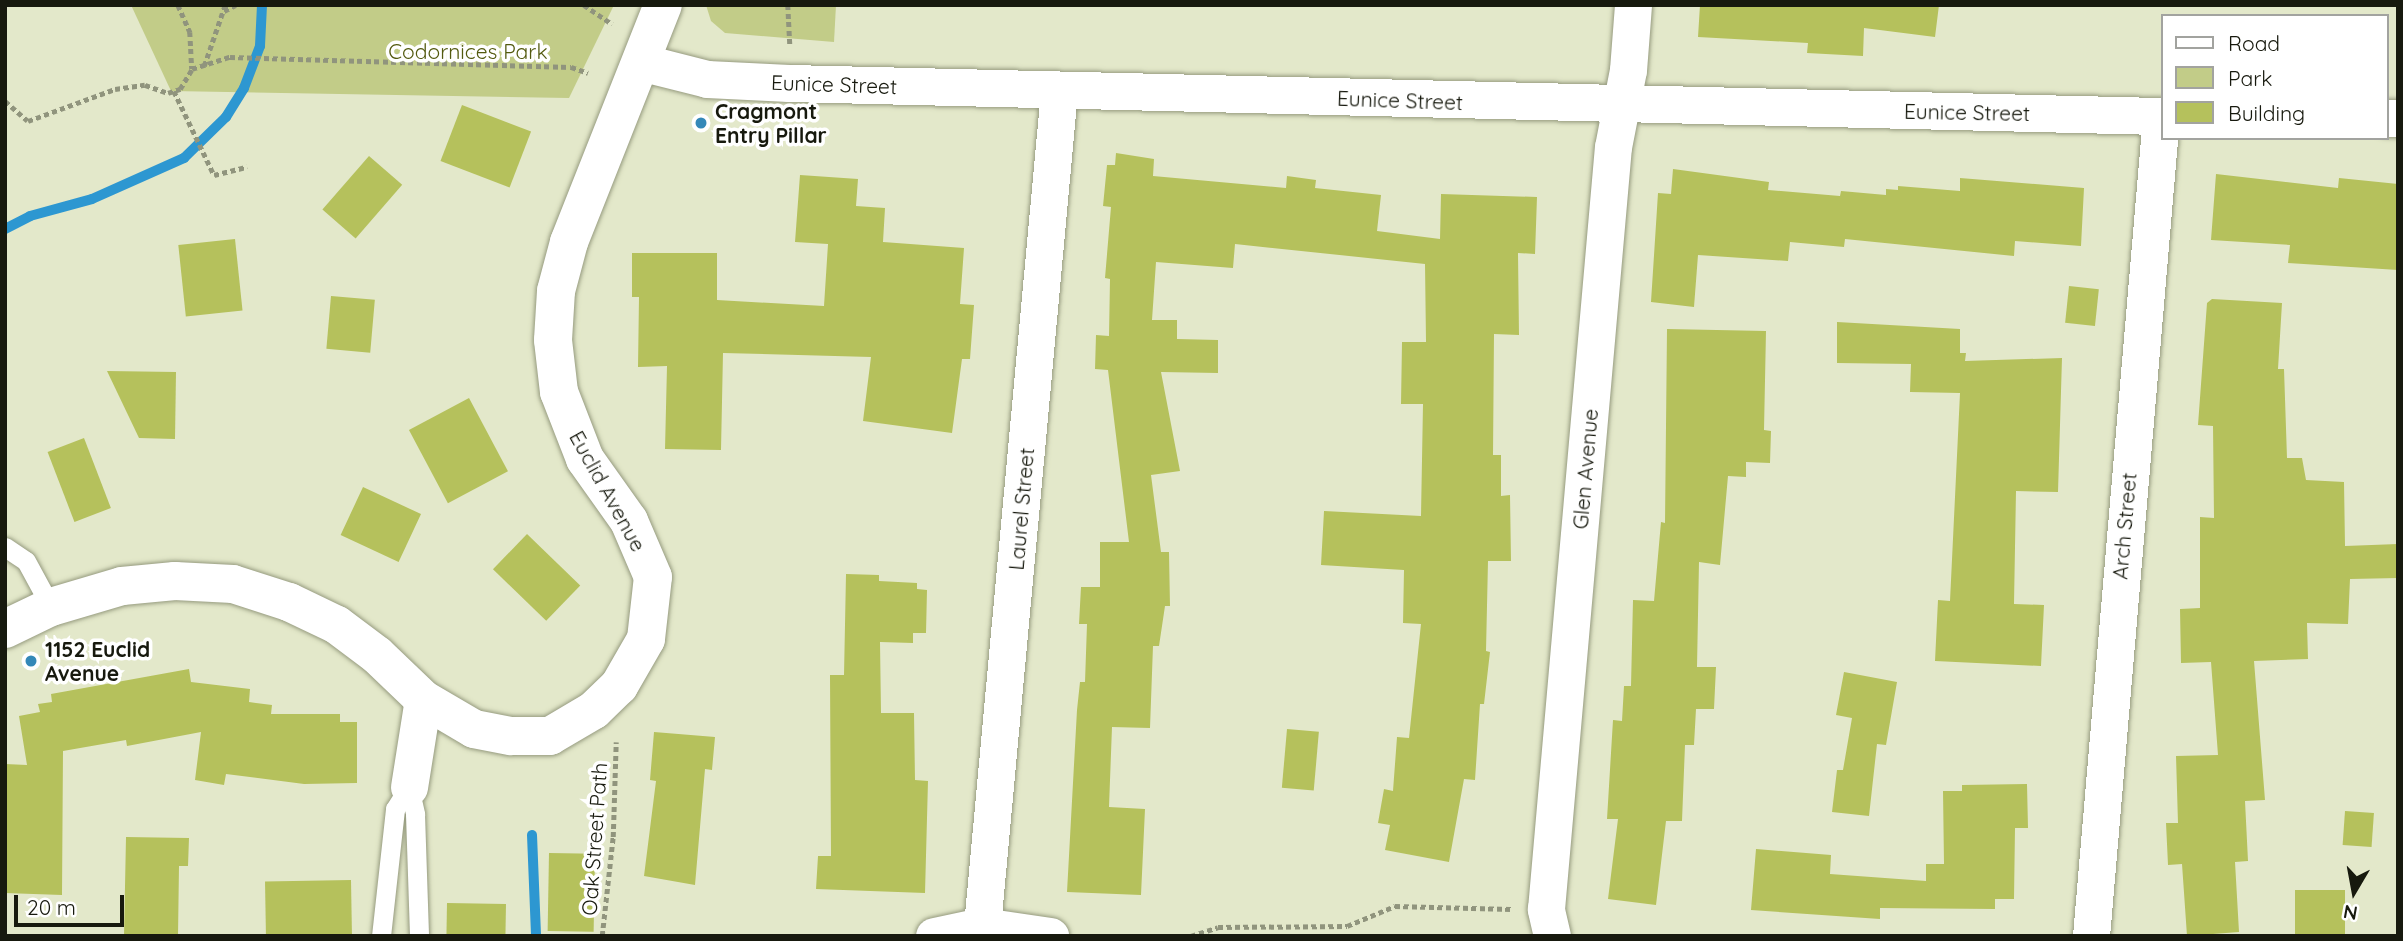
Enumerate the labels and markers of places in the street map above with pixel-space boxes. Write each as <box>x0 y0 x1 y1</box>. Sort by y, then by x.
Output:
place label: Cragmont Entry Pillar <box>715 98 827 148</box>
marker: Cragmont Entry Pillar <box>693 115 709 131</box>
place label: 1152 Euclid Avenue <box>45 636 150 686</box>
marker: 1152 Euclid Avenue <box>23 653 39 669</box>

